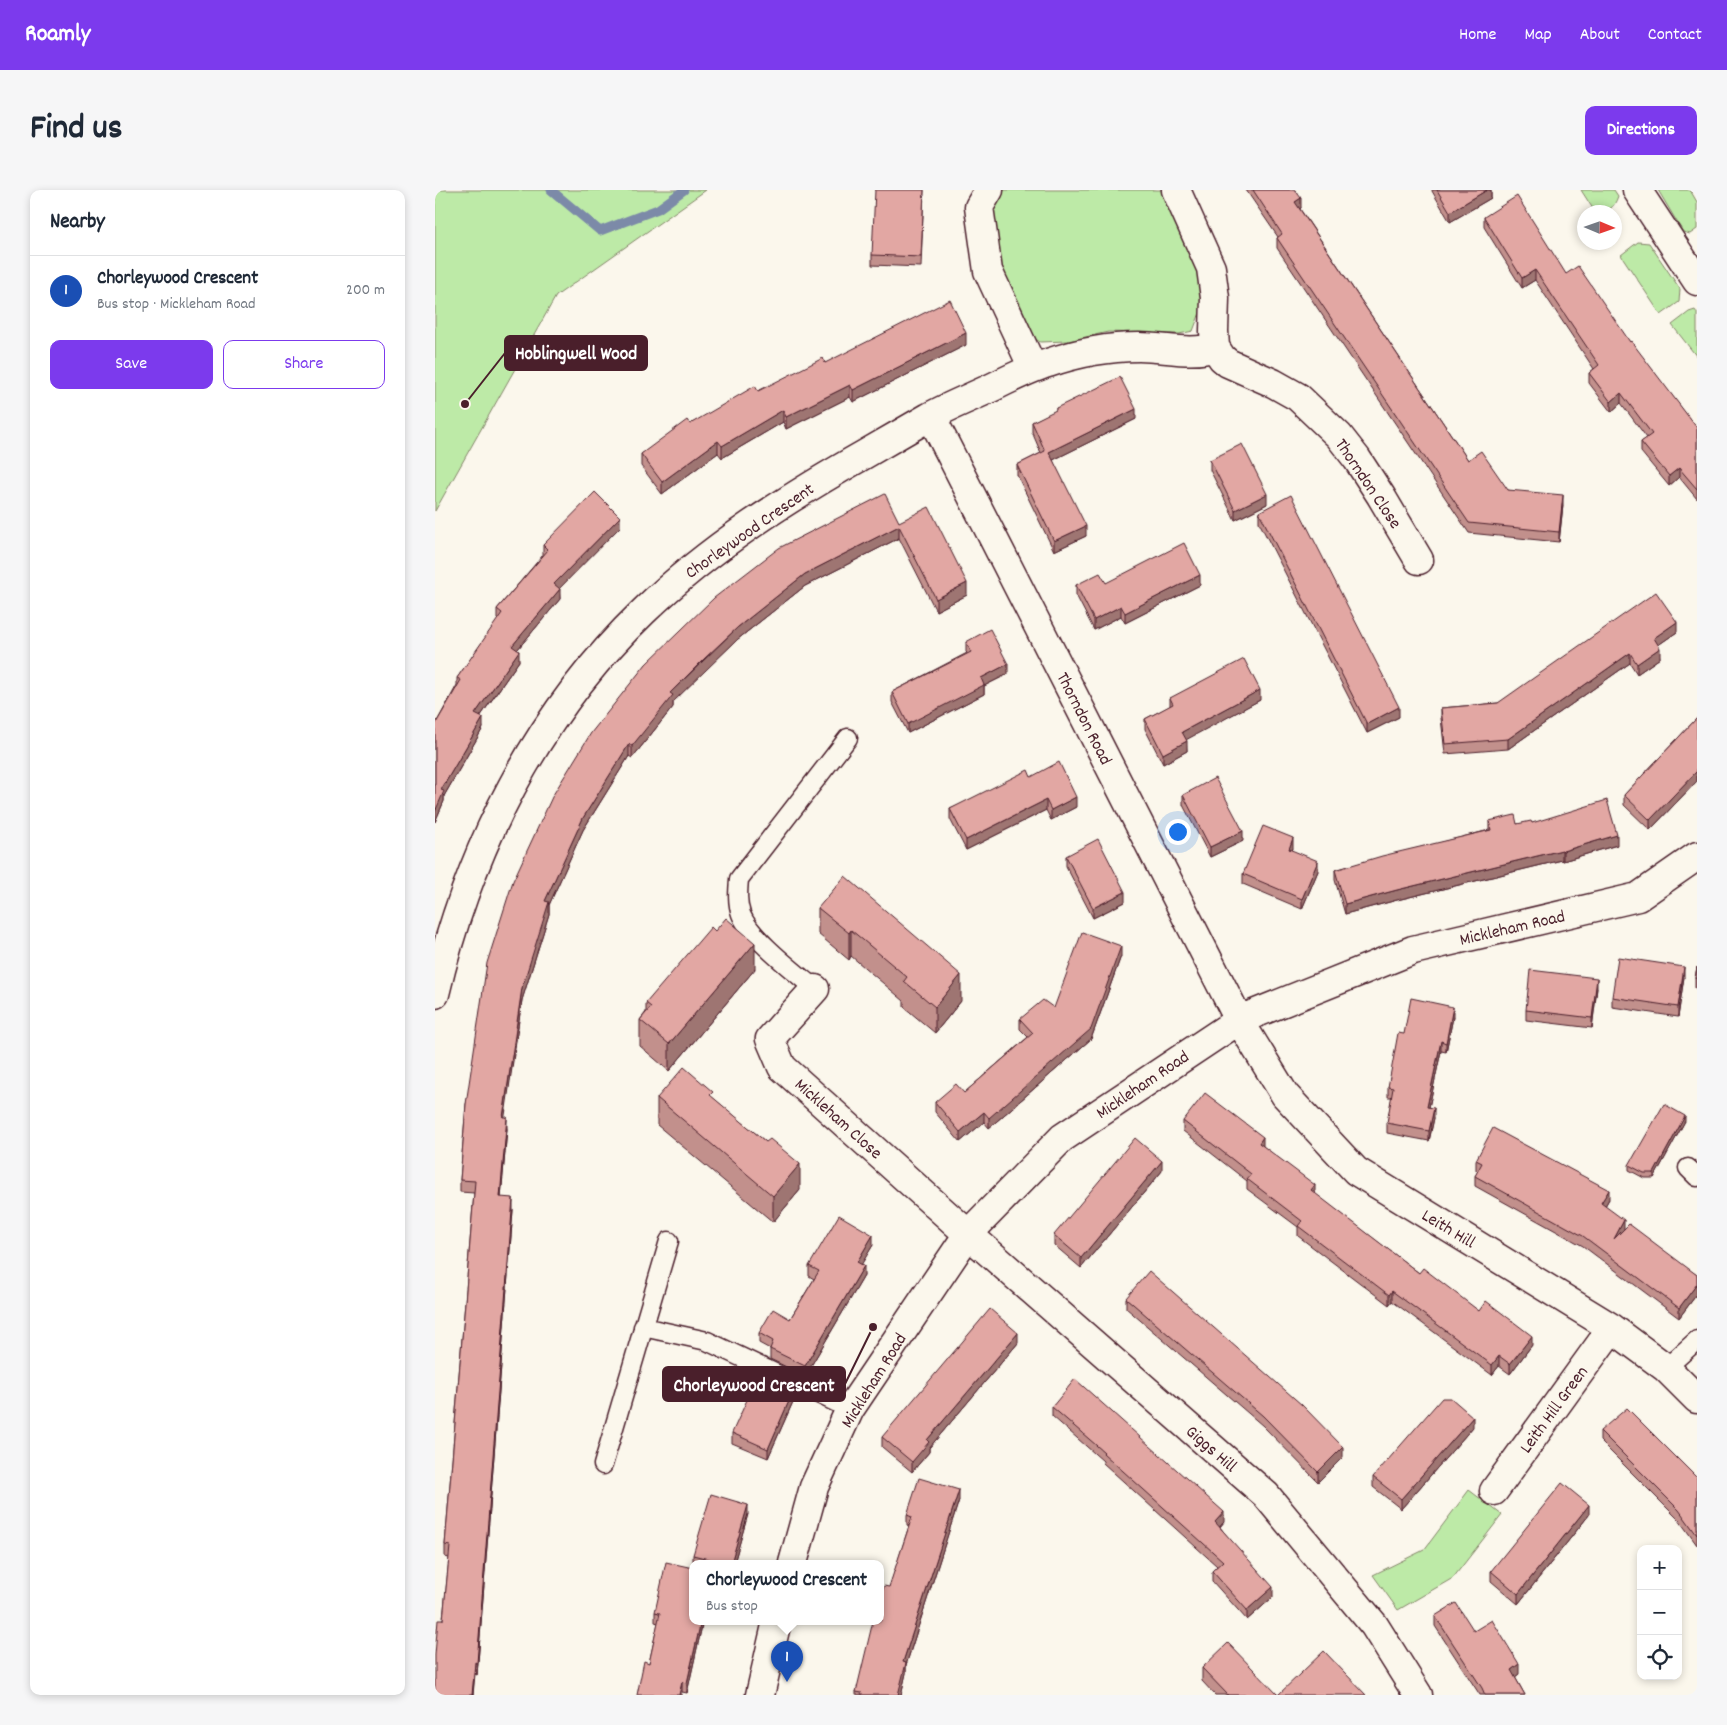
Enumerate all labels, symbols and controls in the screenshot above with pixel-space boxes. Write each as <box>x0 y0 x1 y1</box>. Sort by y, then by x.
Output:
text: Roamly <box>25 18 91 52</box>
text: Home <box>1459 23 1496 48</box>
text: Map <box>1524 23 1552 48</box>
text: About <box>1580 23 1620 48</box>
text: Contact <box>1648 23 1702 48</box>
text: Find us <box>30 105 122 155</box>
button: Directions <box>1585 106 1697 155</box>
north arrow <box>1577 205 1622 250</box>
text: Nearby <box>50 208 105 238</box>
text: Chorleywood Crescent <box>97 266 258 293</box>
text: 1 <box>64 279 68 302</box>
text: 200 m <box>346 279 385 302</box>
text: Bus stop · Mickleham Road <box>97 293 256 316</box>
callout: Hoblingwell Wood <box>505 336 647 370</box>
button: Save <box>50 340 213 389</box>
button: Share <box>223 340 385 389</box>
text: Hoblingwell Wood <box>515 342 637 369</box>
street label: Thorndon Close <box>1327 434 1406 535</box>
street label: Chorleywood Crescent <box>681 478 820 586</box>
street label: Thorndon Road <box>1049 668 1117 770</box>
your location <box>1165 819 1191 845</box>
street label: Mickleham Road <box>1457 905 1568 954</box>
street label: Mickleham Road <box>1092 1046 1195 1126</box>
street label: Mickleham Close <box>788 1074 887 1166</box>
street label: Leith Hill <box>1416 1204 1480 1256</box>
street label: Mickleham Road <box>836 1329 914 1434</box>
street label: Leith Hill Green <box>1515 1362 1595 1459</box>
callout: Chorleywood Crescent <box>663 1367 845 1401</box>
text: Chorleywood Crescent <box>673 1374 835 1401</box>
street label: Giggs Hill <box>1179 1420 1242 1480</box>
map controls <box>1637 1545 1682 1680</box>
button: + <box>1637 1545 1682 1590</box>
popup <box>689 1560 884 1625</box>
text: Chorleywood Crescent <box>706 1568 867 1595</box>
button: − <box>1637 1590 1682 1635</box>
text: Bus stop <box>706 1595 758 1618</box>
button: locate <box>1637 1635 1682 1680</box>
pin: 1 <box>771 1641 803 1682</box>

